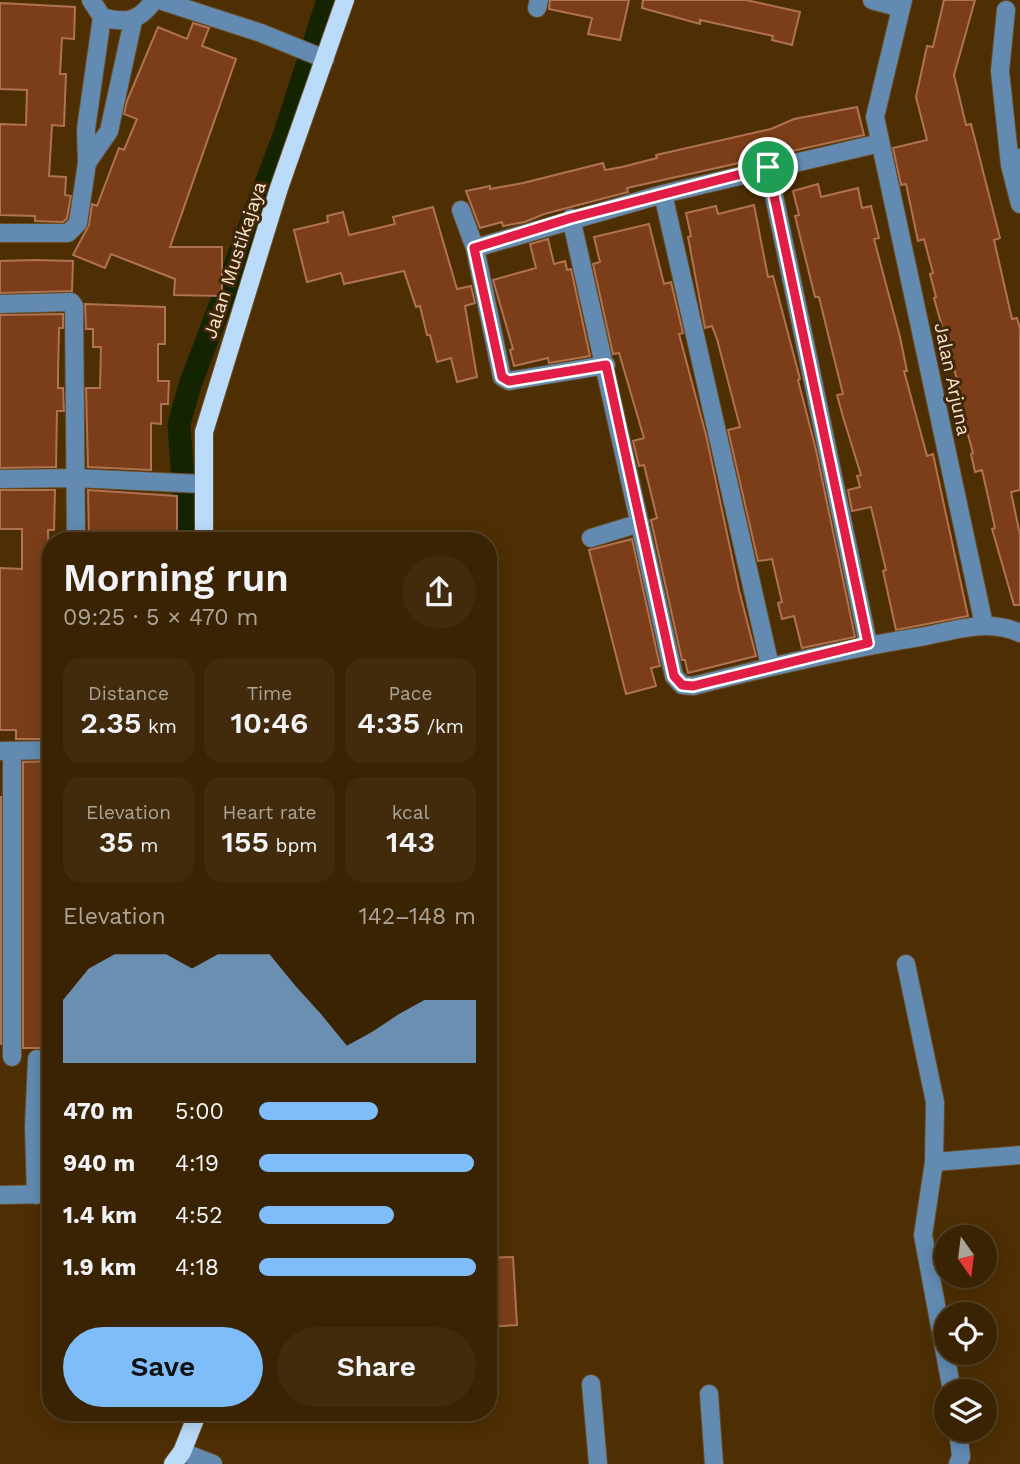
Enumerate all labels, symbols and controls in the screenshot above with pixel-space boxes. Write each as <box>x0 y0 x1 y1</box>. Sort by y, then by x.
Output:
pin <box>738 137 798 197</box>
icon: arrive <box>749 148 787 186</box>
street label: Jalan Mustikajaya <box>198 179 271 342</box>
street label: Jalan Arjuna <box>929 321 976 438</box>
button: share <box>402 555 476 629</box>
text: Morning run <box>63 556 289 600</box>
text: 09:25 · 5 × 470 m <box>63 604 258 631</box>
text: Distance <box>88 682 169 705</box>
text: Time <box>247 682 292 705</box>
text: Pace <box>389 682 432 705</box>
text: 2.35 <box>80 705 141 740</box>
text: 10:46 <box>231 705 308 740</box>
text: 4:35 <box>357 705 420 740</box>
text: km <box>141 715 177 738</box>
text: /km <box>420 715 464 738</box>
text: Elevation <box>86 801 171 824</box>
text: Heart rate <box>223 801 316 824</box>
text: kcal <box>392 801 429 824</box>
text: 35 <box>99 824 134 859</box>
text: 155 <box>222 824 269 859</box>
text: 143 <box>386 824 435 859</box>
text: m <box>134 834 158 857</box>
text: bpm <box>269 834 317 857</box>
text: Elevation <box>63 903 166 930</box>
text: 142–148 m <box>359 903 476 930</box>
text: 470 m <box>63 1098 133 1125</box>
text: 5:00 <box>175 1098 224 1125</box>
text: 940 m <box>63 1150 135 1177</box>
text: 4:19 <box>175 1150 219 1177</box>
text: 1.4 km <box>63 1202 137 1229</box>
text: 4:52 <box>175 1202 223 1229</box>
north arrow <box>934 1225 998 1288</box>
map controls <box>934 1225 997 1442</box>
text: 1.9 km <box>63 1254 136 1281</box>
text: 4:18 <box>175 1254 219 1281</box>
button: locate <box>934 1302 997 1365</box>
button: Save <box>63 1327 263 1407</box>
button: Share <box>277 1327 476 1407</box>
button: layers <box>934 1379 997 1442</box>

